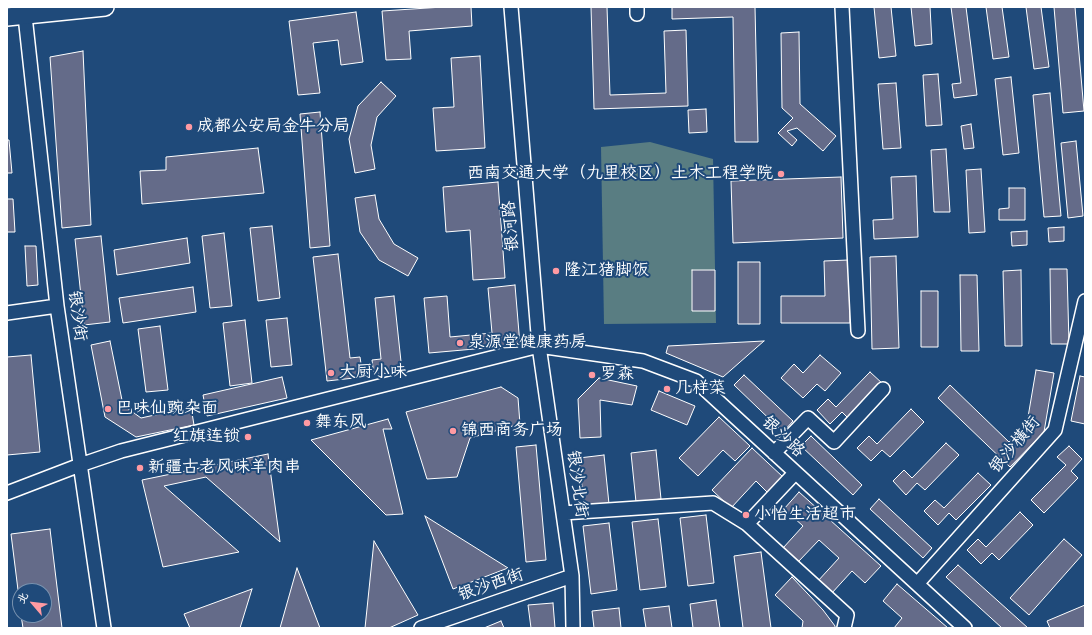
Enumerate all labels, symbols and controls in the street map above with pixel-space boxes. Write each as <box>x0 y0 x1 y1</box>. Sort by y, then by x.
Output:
place label: 成都公安局金牛分局 <box>197 117 350 137</box>
marker: 成都公安局金牛分局 <box>184 122 194 132</box>
place label: 西南交通大学（九里校区）土木工程学院 <box>467 164 773 184</box>
marker: 西南交通大学（九里校区）土木工程学院 <box>776 169 786 179</box>
street label: 银河路 <box>499 200 523 252</box>
place label: 隆江猪脚饭 <box>564 261 649 281</box>
marker: 隆江猪脚饭 <box>551 266 561 276</box>
street label: 银沙街 <box>63 289 91 343</box>
place label: 泉源堂健康药房 <box>468 333 587 353</box>
marker: 泉源堂健康药房 <box>455 338 465 348</box>
place label: 大厨小味 <box>339 363 407 383</box>
place label: 罗森 <box>600 365 634 385</box>
marker: 大厨小味 <box>326 368 336 378</box>
marker: 罗森 <box>587 370 597 380</box>
place label: 几样菜 <box>675 379 726 399</box>
marker: 几样菜 <box>662 384 672 394</box>
place label: 巴味仙豌杂面 <box>116 399 218 419</box>
marker: 巴味仙豌杂面 <box>103 404 113 414</box>
street label: 银沙路 <box>757 412 809 462</box>
street label: 银沙横街 <box>985 412 1045 478</box>
place label: 舞东风 <box>315 413 366 433</box>
marker: 舞东风 <box>302 418 312 428</box>
place label: 锦西商务广场 <box>461 421 563 441</box>
marker: 锦西商务广场 <box>448 426 458 436</box>
place label: 红旗连锁 <box>172 427 240 447</box>
marker: 红旗连锁 <box>243 432 253 442</box>
street label: 银沙北街 <box>562 449 592 519</box>
place label: 新疆古老风味羊肉串 <box>148 458 301 478</box>
marker: 新疆古老风味羊肉串 <box>135 463 145 473</box>
place label: 小怡生活超市 <box>754 505 856 525</box>
marker: 小怡生活超市 <box>741 510 751 520</box>
street label: 银沙西街 <box>456 564 526 606</box>
north arrow <box>12 583 52 623</box>
text: 北 <box>14 590 31 606</box>

